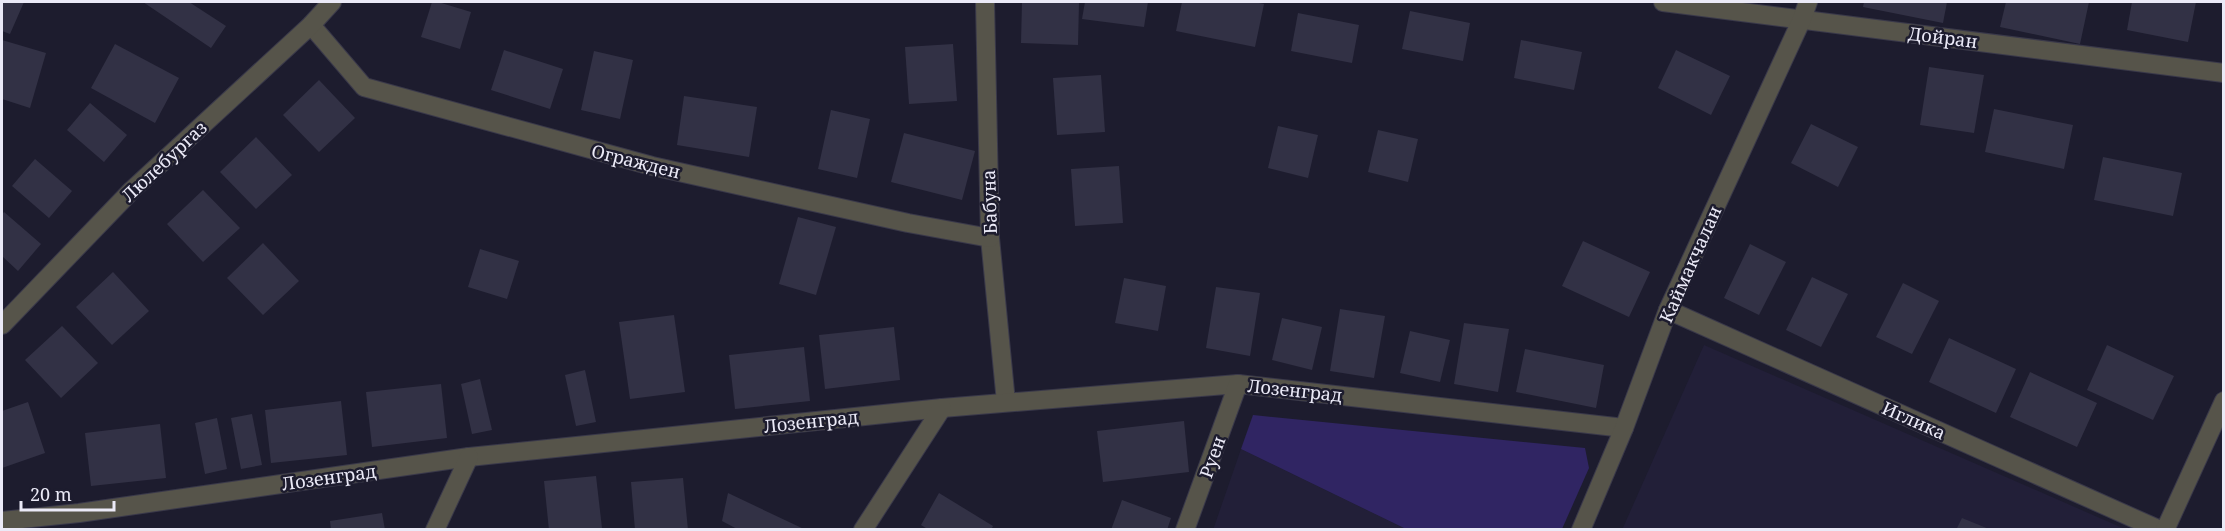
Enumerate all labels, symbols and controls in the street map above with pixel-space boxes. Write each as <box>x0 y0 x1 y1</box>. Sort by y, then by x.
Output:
street label: Дойран <box>1907 21 1979 53</box>
street label: Люлебургаз <box>116 115 212 207</box>
street label: Огражден <box>589 138 683 184</box>
street label: Бабуна <box>976 169 1002 235</box>
street label: Каймакчалан <box>1653 202 1727 326</box>
street label: Лозенград <box>1246 373 1344 407</box>
street label: Иглика <box>1878 395 1950 445</box>
street label: Лозенград <box>762 404 860 438</box>
street label: Руен <box>1193 433 1231 481</box>
street label: Лозенград <box>280 458 378 496</box>
scale bar <box>21 474 114 512</box>
text: 20 m <box>30 482 72 506</box>

